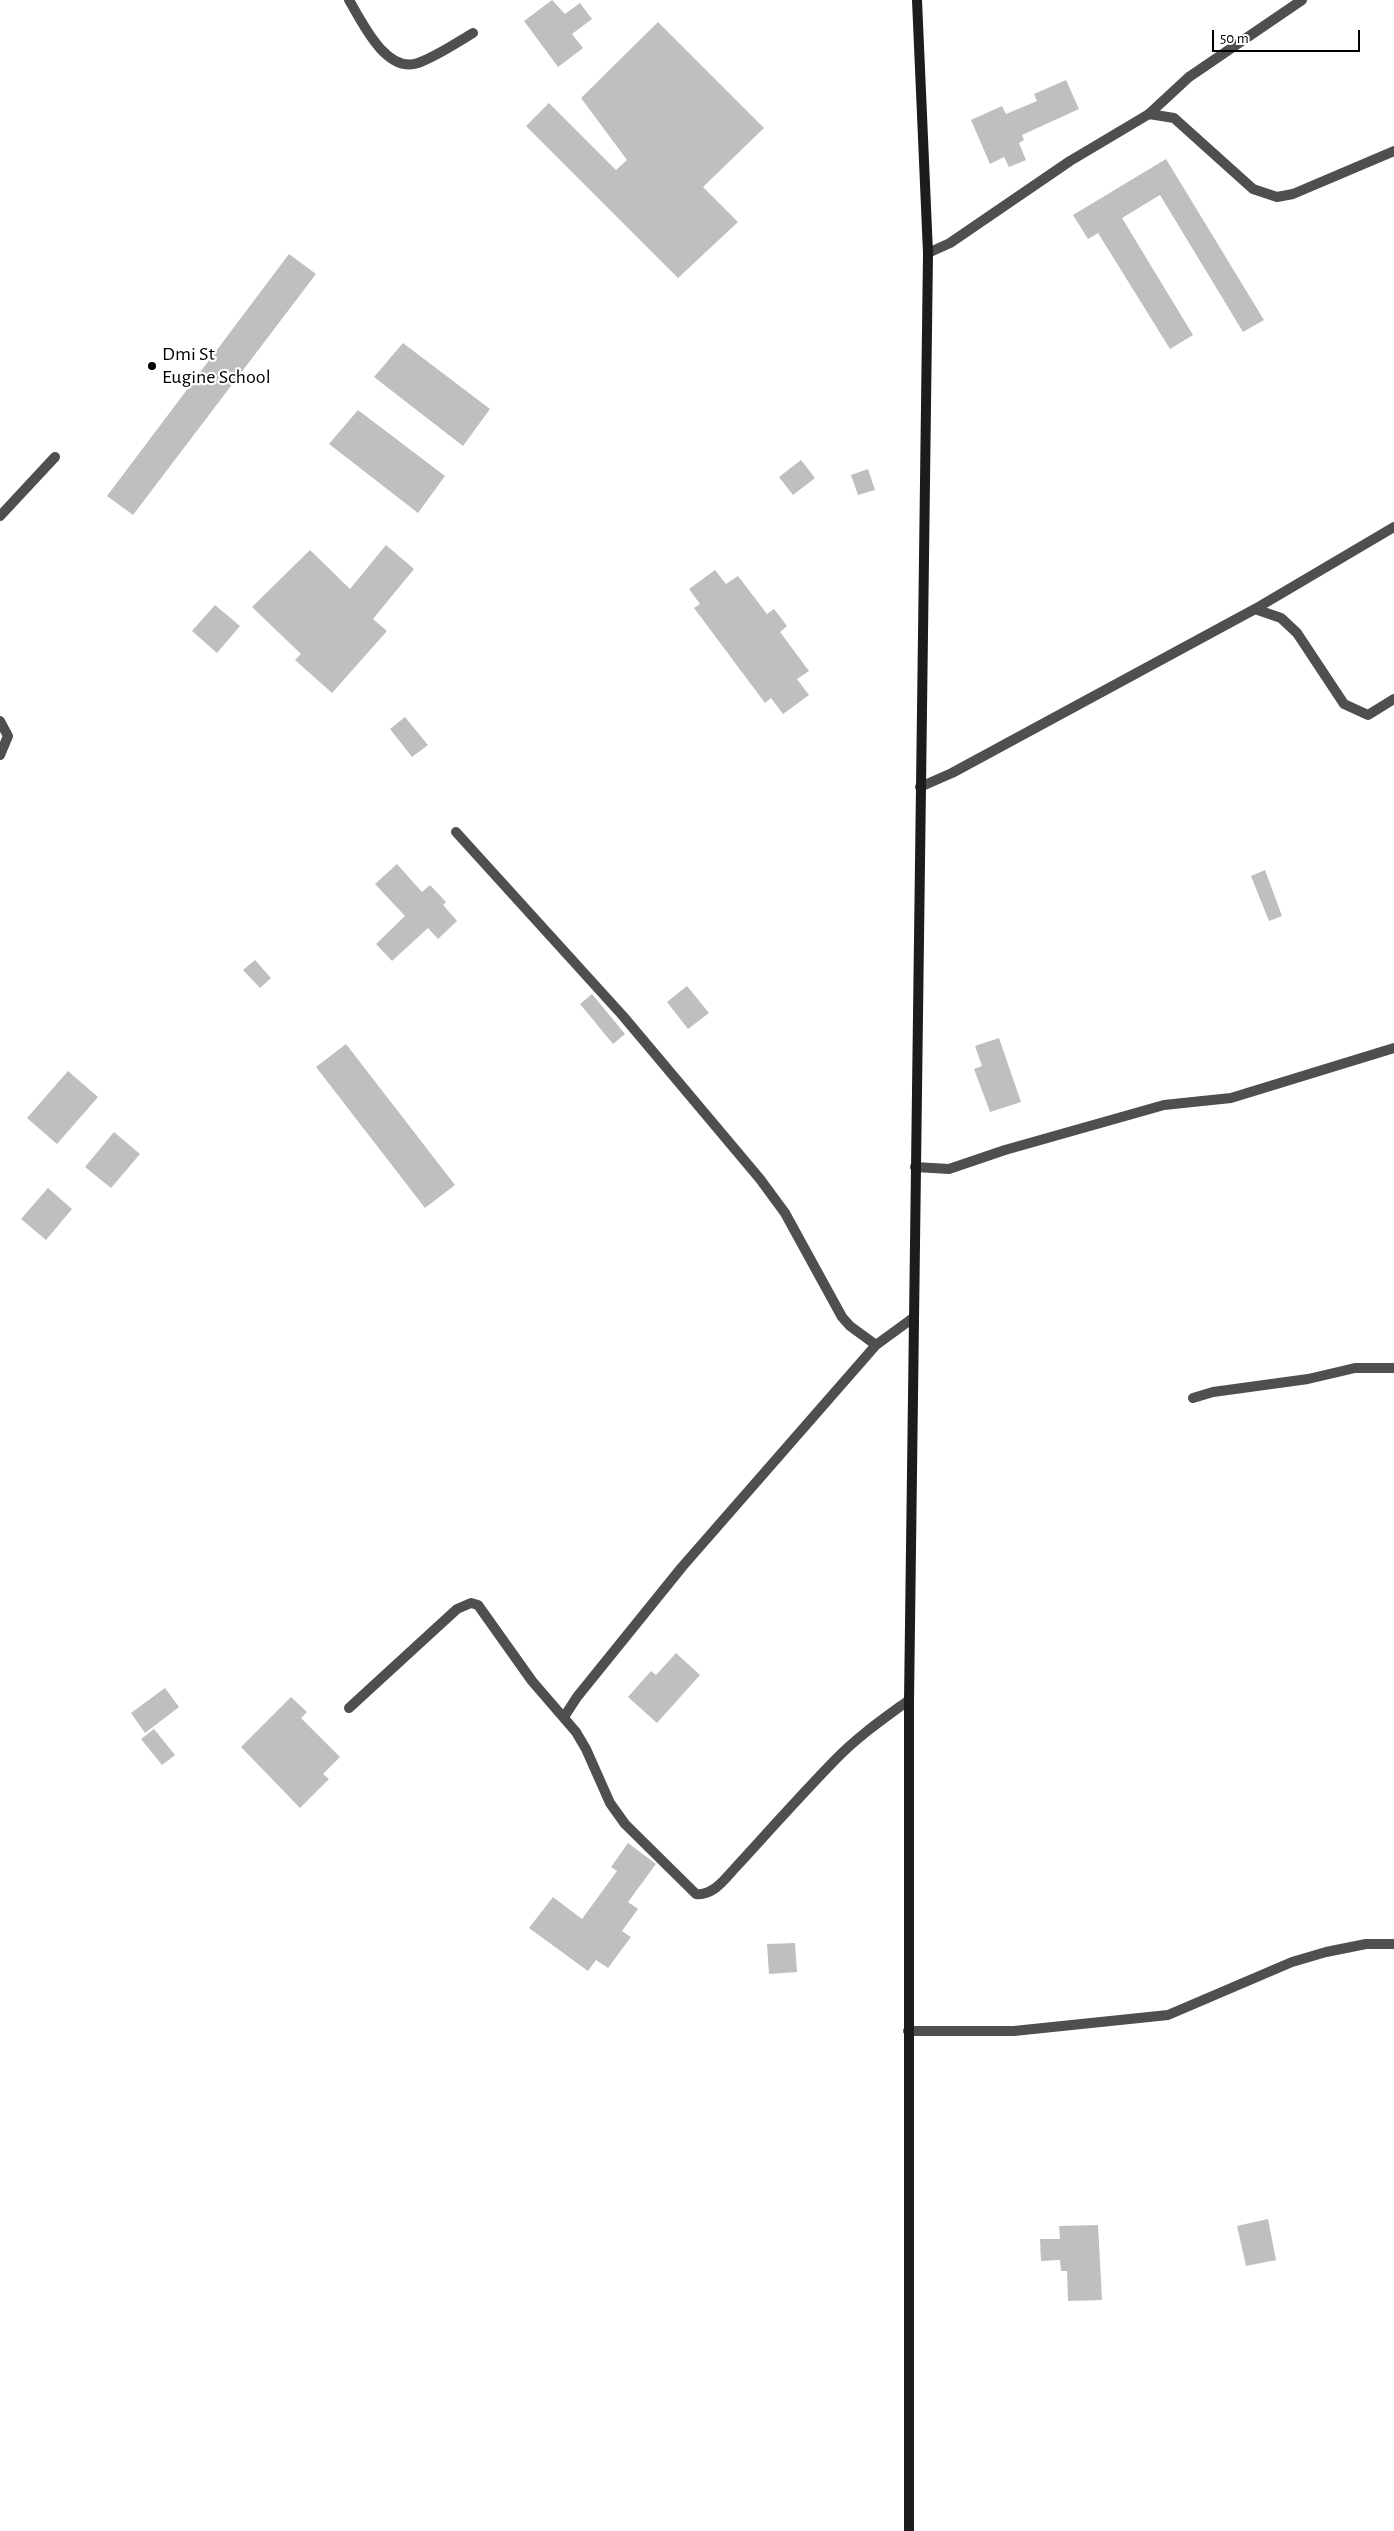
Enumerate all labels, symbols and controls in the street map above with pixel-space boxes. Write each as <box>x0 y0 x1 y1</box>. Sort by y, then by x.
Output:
scale bar <box>1214 20 1362 52</box>
text: 50 m <box>1220 31 1249 46</box>
place label: Dmi St Eugine School <box>162 342 271 389</box>
marker: Dmi St Eugine School <box>146 360 158 372</box>

